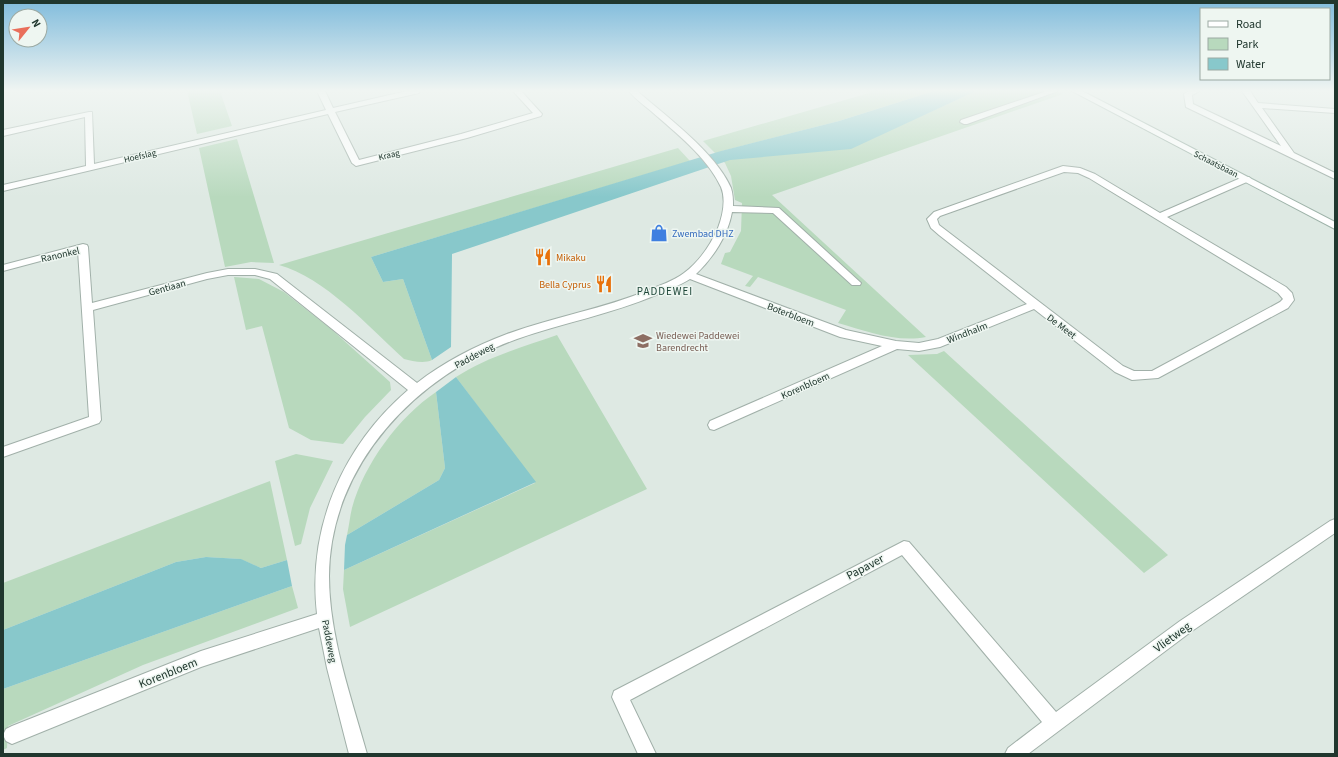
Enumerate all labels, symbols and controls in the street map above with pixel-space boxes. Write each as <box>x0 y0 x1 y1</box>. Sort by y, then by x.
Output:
north arrow <box>8 8 48 48</box>
legend <box>1200 8 1330 80</box>
text: N <box>28 16 45 30</box>
text: Road <box>1236 16 1262 33</box>
text: Park <box>1236 36 1258 53</box>
text: Water <box>1236 56 1266 73</box>
street label: Hoefslag <box>123 146 158 167</box>
street label: Kraag <box>377 146 402 164</box>
street label: Schaatsbaan <box>1191 148 1240 181</box>
shop icon: Zwembad DHZ <box>649 223 669 243</box>
place label: Zwembad DHZ <box>672 227 734 241</box>
street label: Ranonkel <box>39 244 81 266</box>
restaurant icon: Mikaku <box>533 247 553 267</box>
place label: Mikaku <box>556 251 586 265</box>
restaurant icon: Bella Cyprus <box>594 274 614 294</box>
street label: Gentiaan <box>147 276 187 300</box>
place label: Bella Cyprus <box>539 278 591 292</box>
district label: PADDEWEI <box>637 284 693 299</box>
street label: Boterbloem <box>765 300 816 330</box>
street label: De Meet <box>1044 311 1080 343</box>
street label: Windhalm <box>945 319 990 347</box>
place label: Wiedewei Paddewei Barendrecht <box>656 329 739 355</box>
school or university icon: Wiedewei Paddewei Barendrecht <box>633 331 653 351</box>
street label: Paddeweg <box>452 340 497 372</box>
street label: Korenbloem <box>779 369 832 403</box>
street label: Papaver <box>843 550 888 584</box>
street label: Vlietweg <box>1150 618 1195 657</box>
street label: Paddeweg <box>318 619 340 664</box>
street label: Korenbloem <box>136 654 200 693</box>

